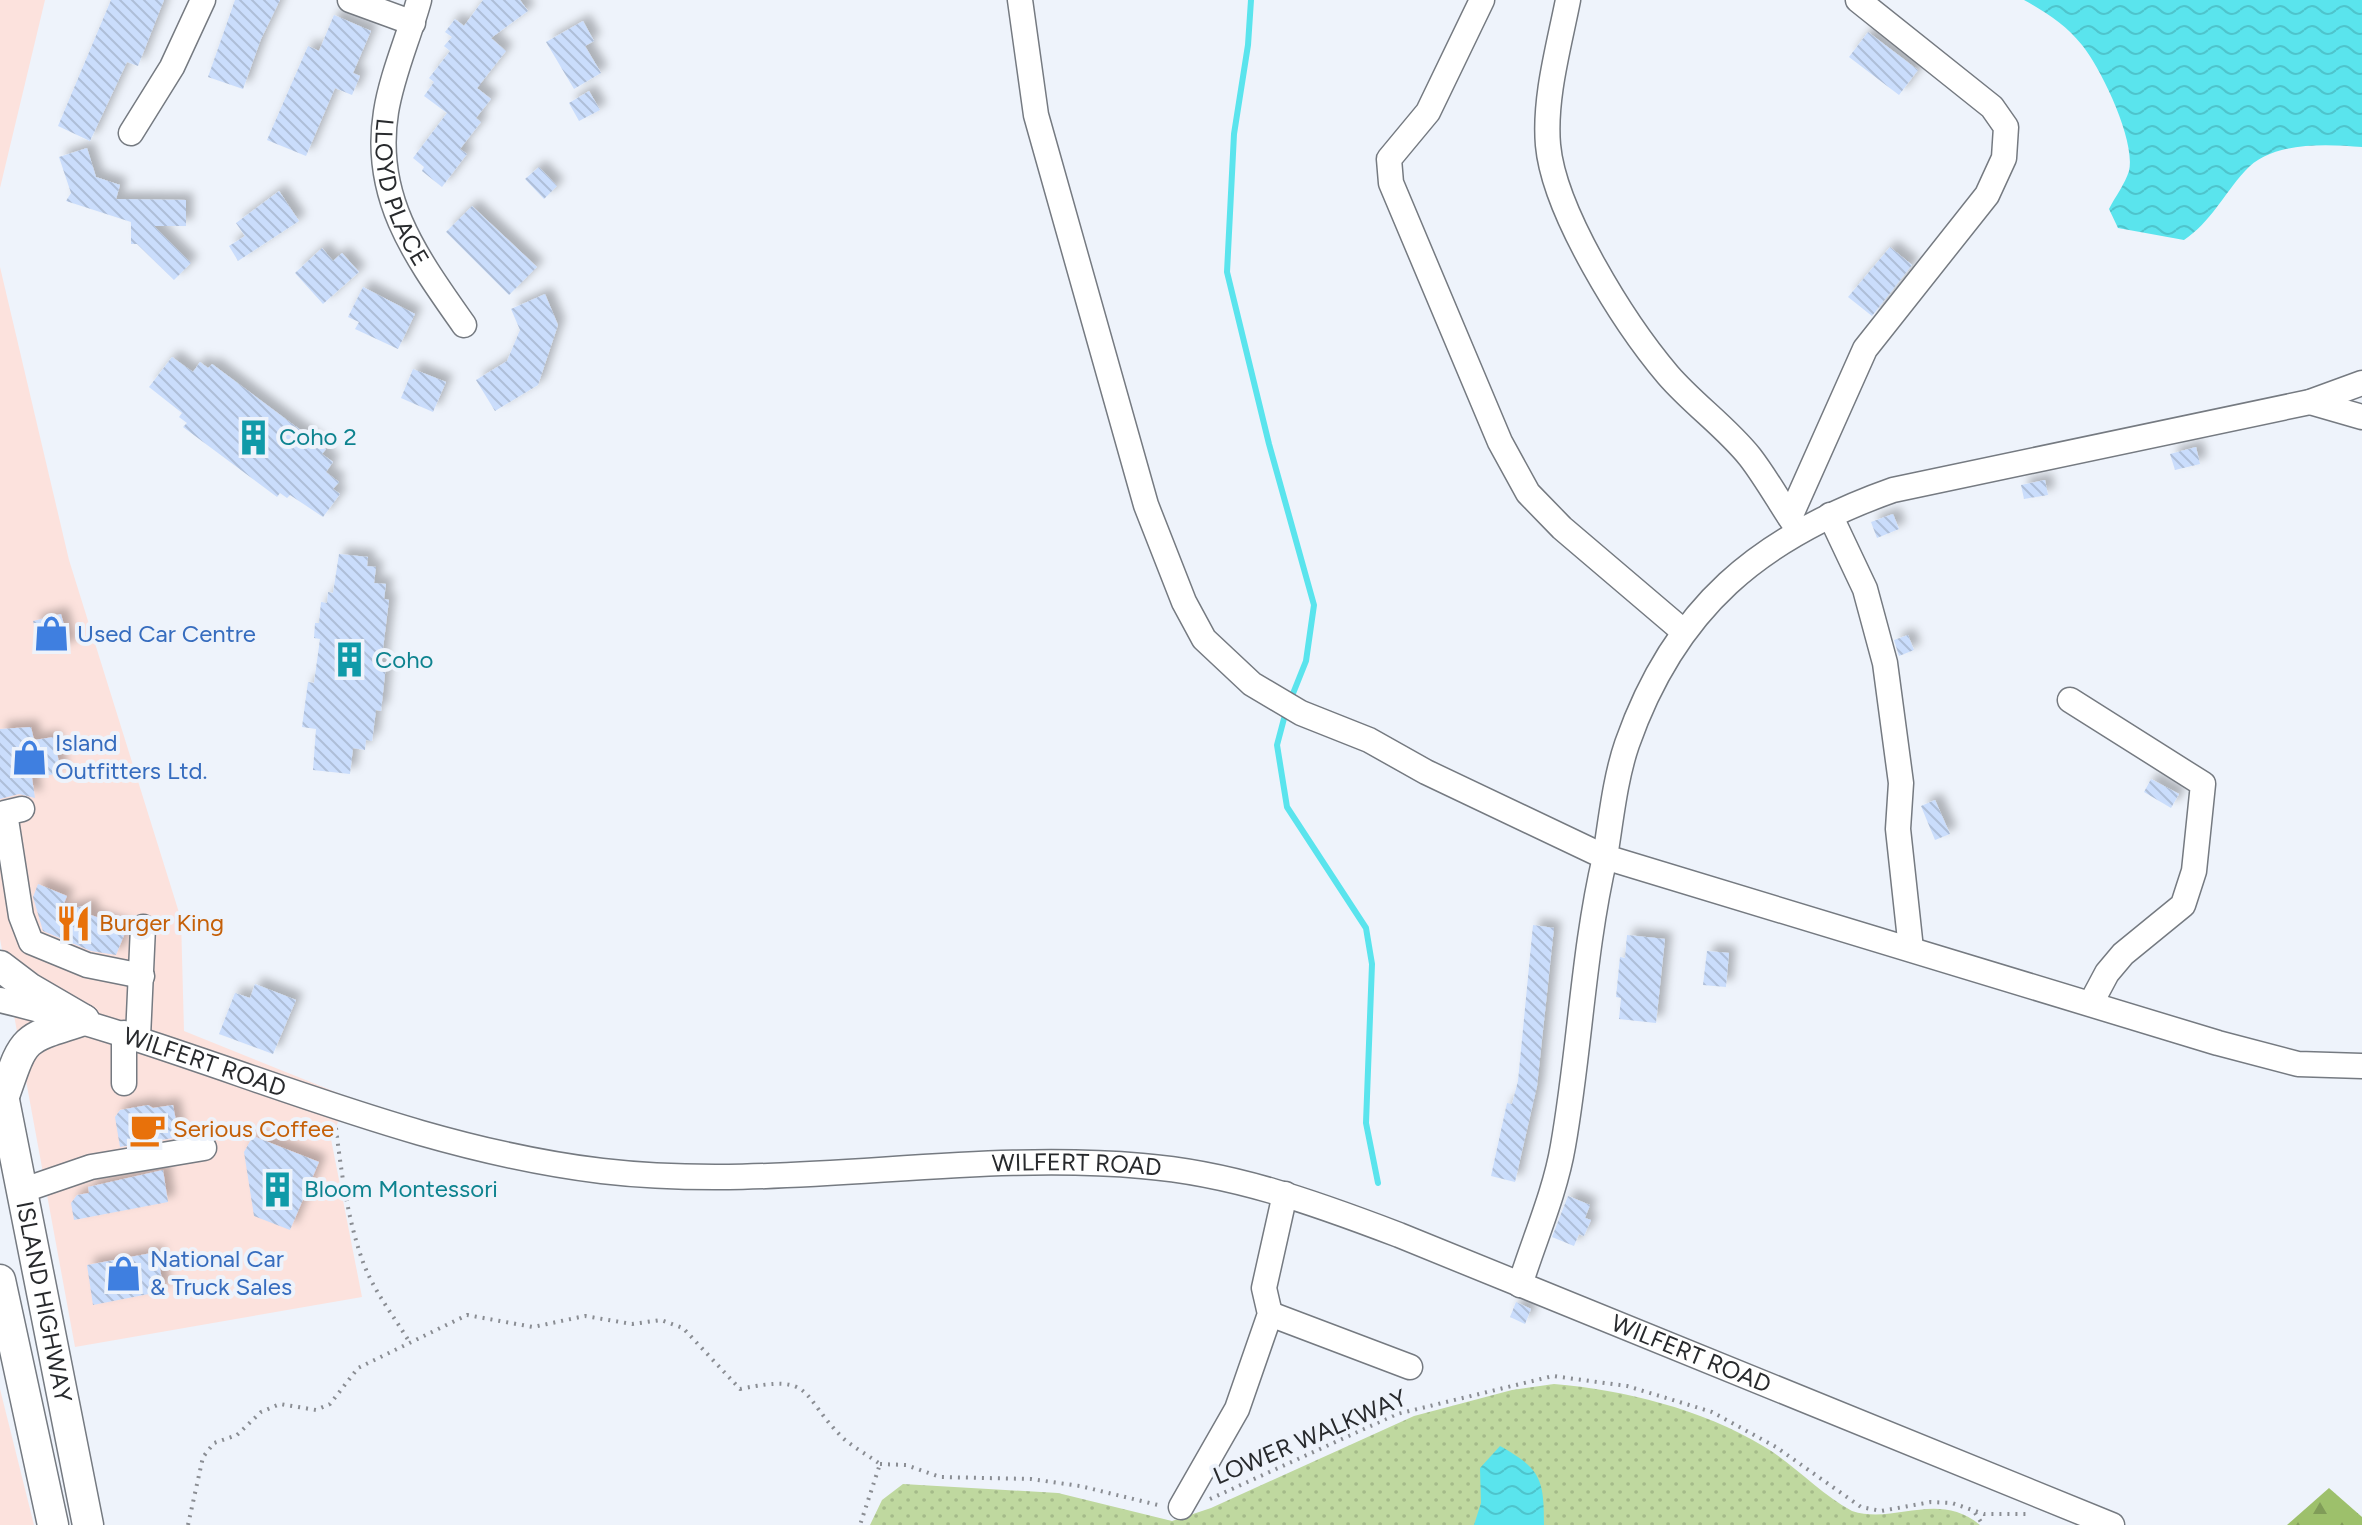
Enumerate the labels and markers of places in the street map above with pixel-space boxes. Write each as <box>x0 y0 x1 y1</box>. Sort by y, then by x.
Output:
building icon: Coho 2 <box>234 418 272 456</box>
place label: Coho 2 <box>279 422 357 451</box>
shop icon: Used Car Centre <box>32 615 70 653</box>
place label: Used Car Centre <box>77 619 256 648</box>
building icon: Coho <box>330 641 368 679</box>
place label: Coho <box>375 645 434 674</box>
place label: Island Outfitters Ltd. <box>55 728 207 785</box>
shop icon: Island Outfitters Ltd. <box>10 738 48 776</box>
restaurant icon: Burger King <box>54 904 92 942</box>
place label: Burger King <box>99 908 224 937</box>
cafe icon: Serious Coffee <box>128 1110 166 1148</box>
place label: Serious Coffee <box>173 1114 334 1143</box>
building icon: Bloom Montessori <box>259 1170 297 1208</box>
place label: Bloom Montessori <box>304 1174 498 1203</box>
place label: National Car & Truck Sales <box>150 1244 292 1301</box>
shop icon: National Car & Truck Sales <box>105 1254 143 1292</box>

